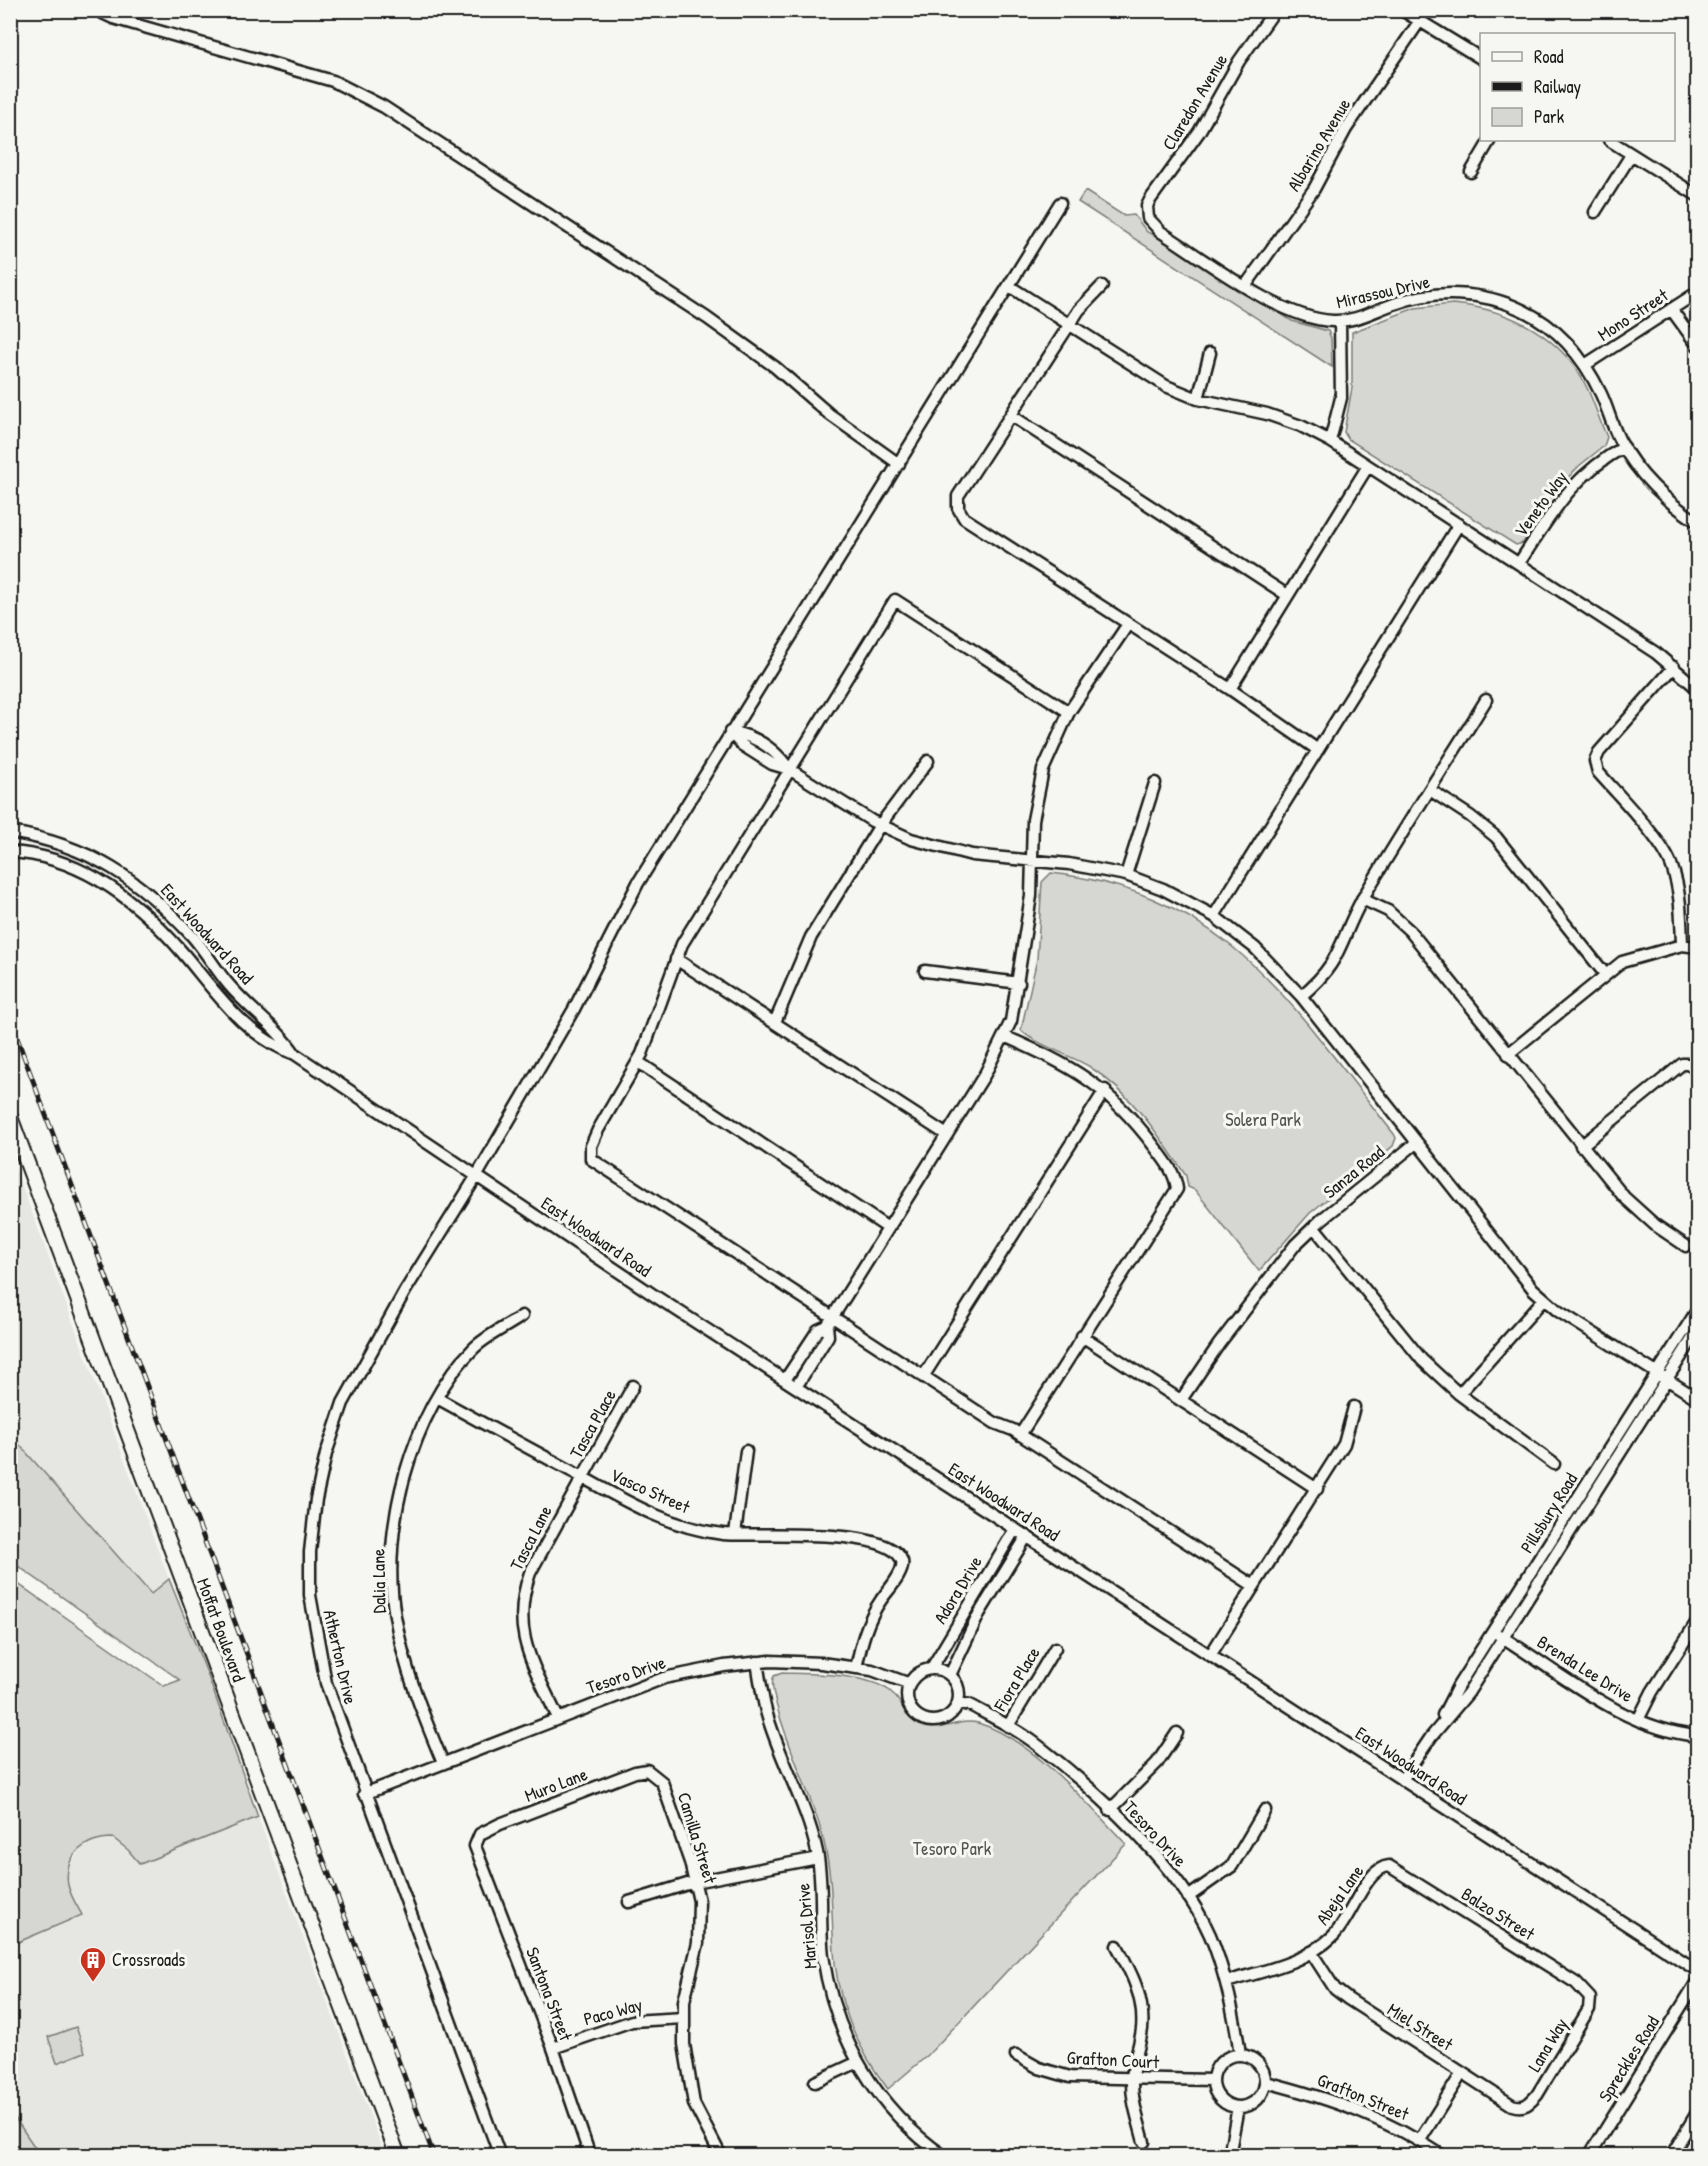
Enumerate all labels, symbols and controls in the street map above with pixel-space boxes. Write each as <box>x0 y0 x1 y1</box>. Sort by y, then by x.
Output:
legend <box>1480 33 1675 141</box>
text: Road <box>1534 44 1564 69</box>
street label: Claredon Avenue <box>1156 49 1233 154</box>
text: Railway <box>1534 74 1581 99</box>
street label: Albarino Avenue <box>1281 94 1356 196</box>
text: Park <box>1534 104 1565 129</box>
street label: Mirassou Drive <box>1334 269 1432 314</box>
street label: Mono Street <box>1593 282 1674 347</box>
street label: Veneto Way <box>1508 465 1573 542</box>
street label: East Woodward Road <box>155 878 259 990</box>
park label: Solera Park <box>1225 1107 1301 1132</box>
street label: Sanza Road <box>1318 1139 1389 1204</box>
street label: East Woodward Road <box>536 1190 656 1283</box>
street label: Tasca Place <box>563 1385 622 1463</box>
street label: East Woodward Road <box>944 1456 1065 1547</box>
street label: Vasco Street <box>607 1462 695 1519</box>
street label: Pillsbury Road <box>1514 1468 1583 1558</box>
street label: Tasca Lane <box>504 1501 558 1574</box>
street label: Dalia Lane <box>365 1548 392 1614</box>
street label: Adora Drive <box>928 1551 988 1628</box>
street label: Moffat Boulevard <box>191 1575 252 1685</box>
street label: Atherton Drive <box>317 1607 363 1707</box>
street label: Brenda Lee Drive <box>1533 1629 1638 1708</box>
street label: Fiora Place <box>987 1642 1046 1716</box>
street label: Tesoro Drive <box>583 1649 669 1700</box>
street label: East Woodward Road <box>1351 1720 1472 1811</box>
street label: Muro Lane <box>521 1761 591 1808</box>
street label: Camilla Street <box>672 1789 723 1887</box>
street label: Tesoro Drive <box>1118 1795 1192 1872</box>
park label: Tesoro Park <box>913 1836 992 1861</box>
street label: Abeja Lane <box>1310 1860 1369 1930</box>
street label: Balzo Street <box>1457 1881 1540 1946</box>
street label: Marisol Drive <box>790 1882 823 1970</box>
street label: Santona Street <box>520 1944 579 2045</box>
building icon: Crossroads <box>78 1945 108 1983</box>
place label: Crossroads <box>112 1947 185 1972</box>
street label: Paco Way <box>581 1992 645 2031</box>
street label: Miel Street <box>1383 1997 1458 2057</box>
street label: Spreckles Road <box>1592 2011 1665 2107</box>
street label: Lana Way <box>1522 2013 1574 2076</box>
street label: Grafton Court <box>1066 2045 1161 2074</box>
street label: Grafton Street <box>1314 2067 1413 2127</box>

